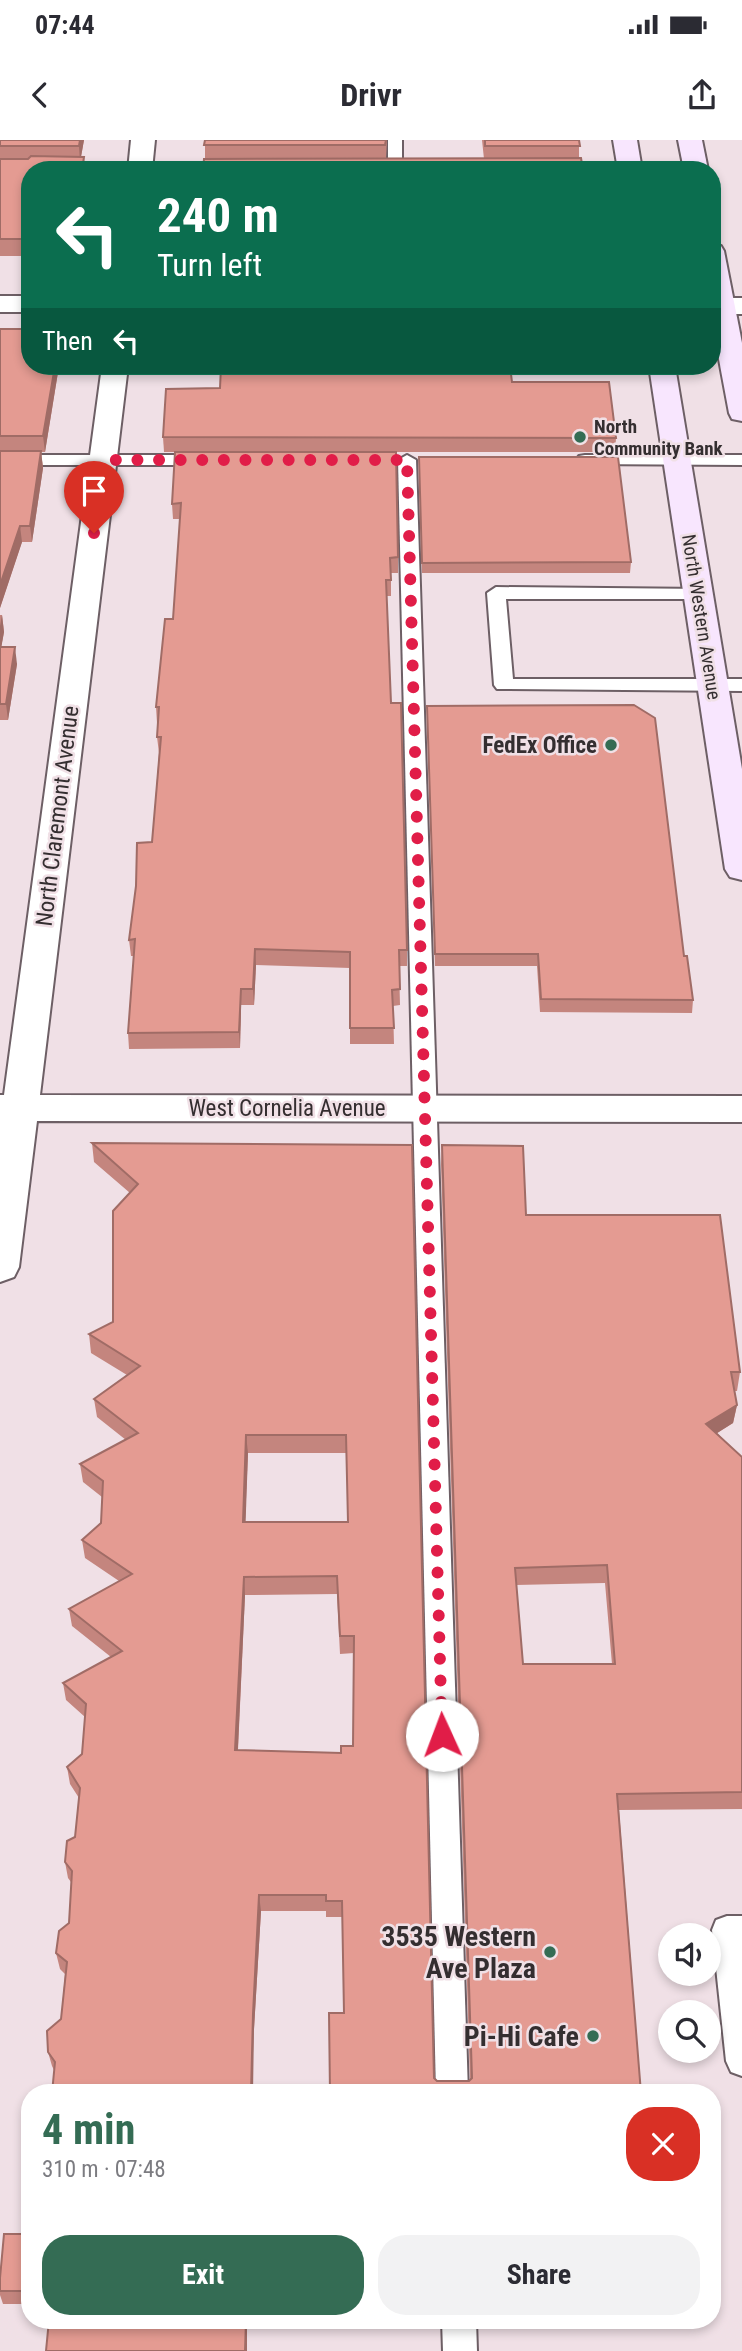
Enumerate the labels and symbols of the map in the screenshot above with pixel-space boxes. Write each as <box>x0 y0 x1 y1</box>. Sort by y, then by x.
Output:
place label: North Community Bank <box>594 415 724 460</box>
marker: North Community Bank <box>572 429 588 445</box>
pin <box>64 461 124 533</box>
street label: North Western Avenue <box>677 533 726 701</box>
street label: North Claremont Avenue <box>31 704 84 928</box>
place label: FedEx Office <box>483 732 597 759</box>
marker: FedEx Office <box>603 737 619 753</box>
street label: West Cornelia Avenue <box>188 1095 386 1122</box>
position arrow <box>405 1698 479 1772</box>
place label: 3535 Western Ave Plaza <box>381 1920 536 1985</box>
marker: 3535 Western Ave Plaza <box>542 1944 558 1960</box>
place label: Pi-Hi Cafe <box>464 2020 579 2053</box>
marker: Pi-Hi Cafe <box>585 2028 601 2044</box>

